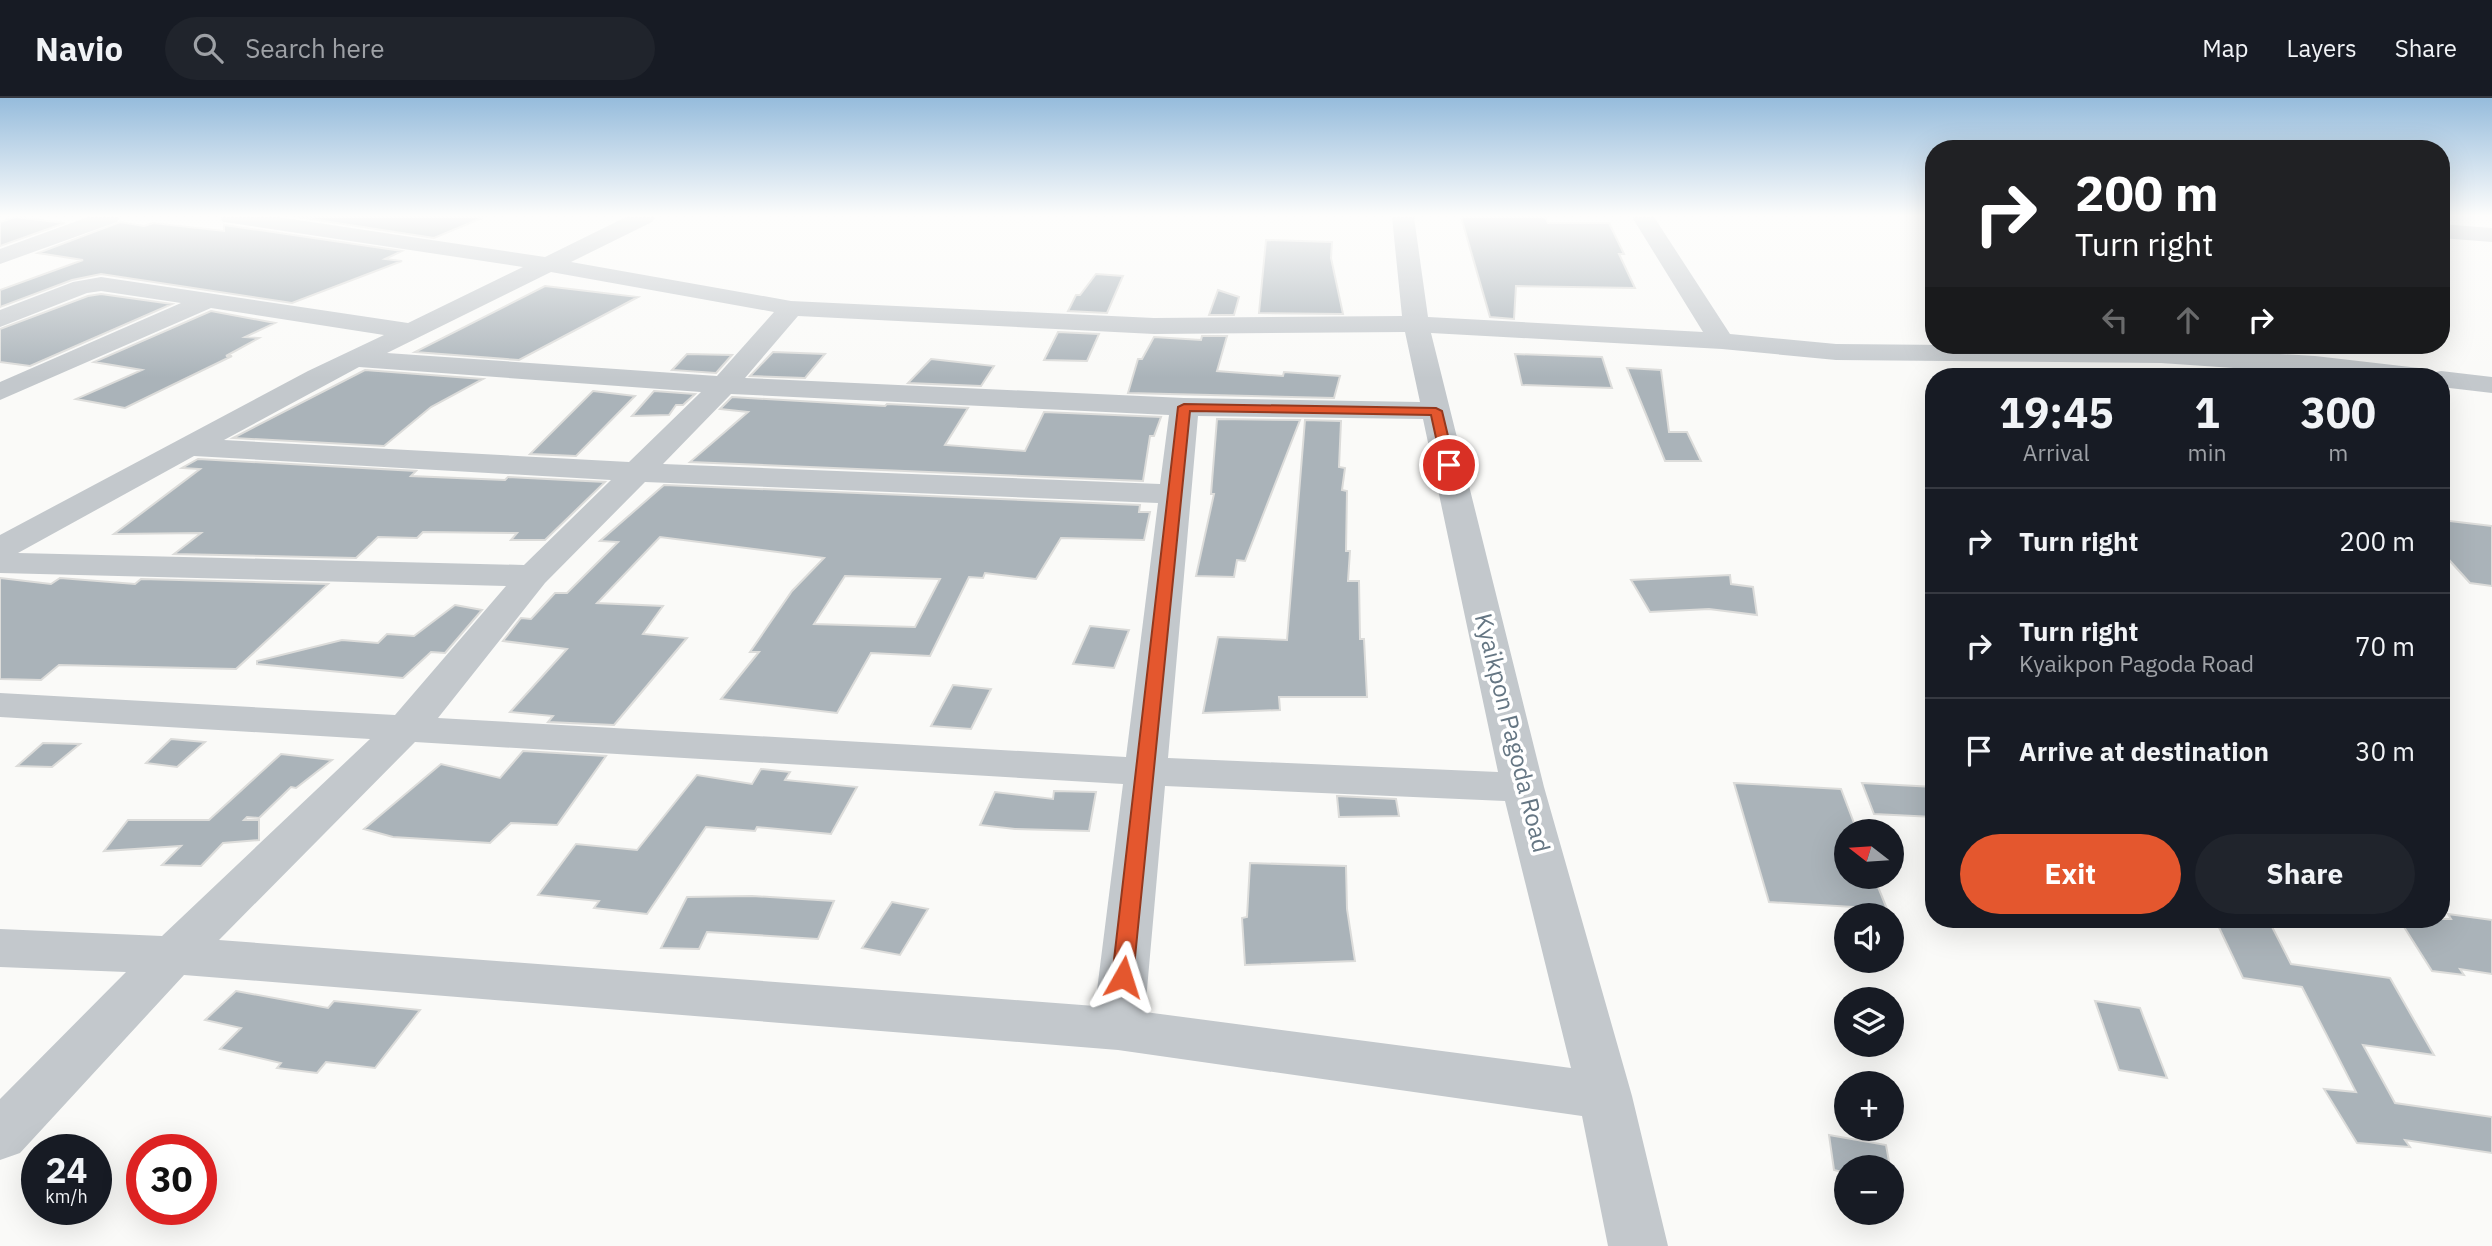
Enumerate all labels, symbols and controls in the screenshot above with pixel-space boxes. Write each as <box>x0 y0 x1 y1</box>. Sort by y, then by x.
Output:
search box <box>165 17 655 80</box>
text: Navio <box>35 27 123 70</box>
icon: search <box>189 29 227 67</box>
text: Search here <box>245 31 385 65</box>
text: Map <box>2202 32 2249 64</box>
text: Layers <box>2287 32 2357 64</box>
text: Share <box>2395 32 2457 64</box>
text: 200 m <box>2075 161 2219 224</box>
icon: right <box>1960 168 2051 259</box>
text: Turn right <box>2075 223 2213 265</box>
icon: left <box>2096 301 2134 339</box>
icon: ahead <box>2169 301 2207 339</box>
icon: right <box>2242 301 2280 339</box>
text: 19:45 <box>1999 385 2114 440</box>
text: 1 <box>2194 385 2220 440</box>
text: 300 <box>2300 385 2376 440</box>
pin <box>1419 435 1479 495</box>
text: Arrival <box>2023 437 2090 467</box>
text: min <box>2188 437 2226 467</box>
text: m <box>2328 437 2348 467</box>
icon: arrive <box>1430 446 1468 484</box>
icon: right <box>1960 522 1998 560</box>
text: Turn right <box>2019 524 2138 558</box>
text: 200 m <box>2339 524 2415 558</box>
street label: Kyaikpon Pagoda Road <box>1468 610 1558 856</box>
text: Turn right <box>2019 614 2138 648</box>
icon: right <box>1960 627 1998 665</box>
text: 70 m <box>2355 629 2415 663</box>
text: Kyaikpon Pagoda Road <box>2019 648 2254 678</box>
icon: arrive <box>1960 732 1998 770</box>
text: Arrive at destination <box>2019 734 2269 768</box>
text: 30 m <box>2355 734 2415 768</box>
north arrow <box>1834 819 1904 889</box>
map controls <box>1834 819 1904 1225</box>
button: Exit <box>1960 834 2181 914</box>
button: Share <box>2195 834 2415 914</box>
button: sound <box>1834 903 1904 973</box>
position arrow <box>1086 940 1160 1014</box>
button: layers <box>1834 987 1904 1057</box>
button: + <box>1834 1071 1904 1141</box>
speed limit sign: 30 <box>126 1134 217 1225</box>
text: 24 <box>45 1147 88 1193</box>
button: − <box>1834 1155 1904 1225</box>
text: km/h <box>45 1185 88 1208</box>

